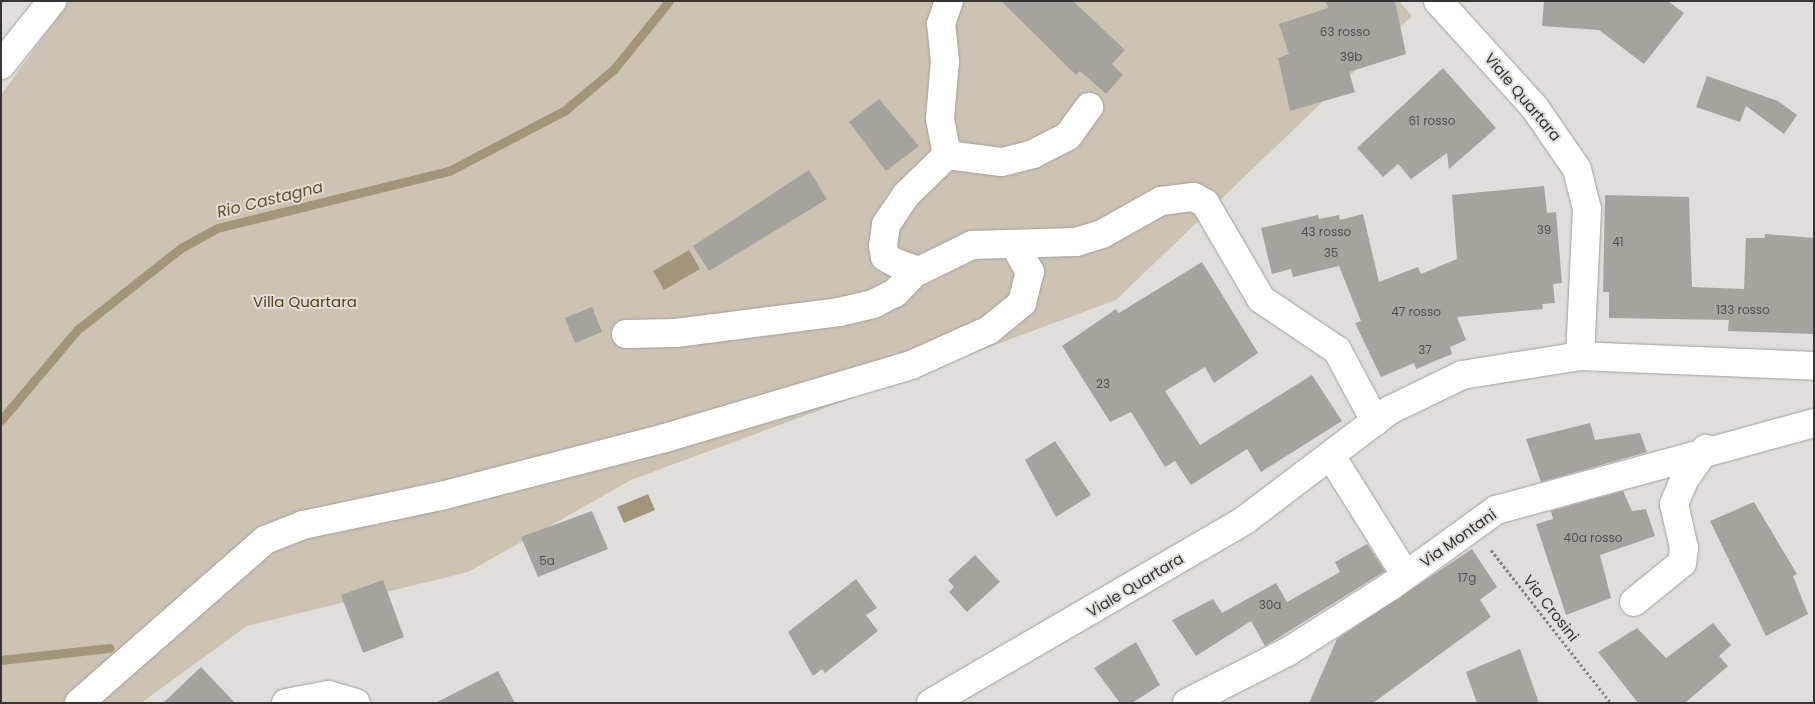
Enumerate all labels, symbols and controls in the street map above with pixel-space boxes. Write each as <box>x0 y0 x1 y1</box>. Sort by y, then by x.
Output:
house number: 63 rosso <box>1320 25 1370 39</box>
street label: Viale Quartara <box>1481 49 1565 145</box>
house number: 39b <box>1340 50 1362 64</box>
house number: 61 rosso <box>1408 114 1456 128</box>
water label: Rio Castagna <box>215 178 325 222</box>
house number: 39 <box>1537 223 1551 237</box>
house number: 43 rosso <box>1301 225 1351 239</box>
house number: 41 <box>1612 235 1624 249</box>
house number: 35 <box>1324 246 1338 260</box>
park label: Villa Quartara <box>253 293 357 311</box>
house number: 133 rosso <box>1716 303 1770 317</box>
house number: 47 rosso <box>1391 305 1441 319</box>
house number: 37 <box>1418 343 1432 357</box>
house number: 23 <box>1096 377 1110 391</box>
street label: Via Montani <box>1416 505 1500 571</box>
house number: 40a rosso <box>1564 531 1622 545</box>
street label: Viale Quartara <box>1083 549 1187 621</box>
house number: 5a <box>539 554 555 568</box>
house number: 17g <box>1458 571 1476 585</box>
street label: Via Crosini <box>1519 571 1583 645</box>
house number: 30a <box>1259 598 1281 612</box>

